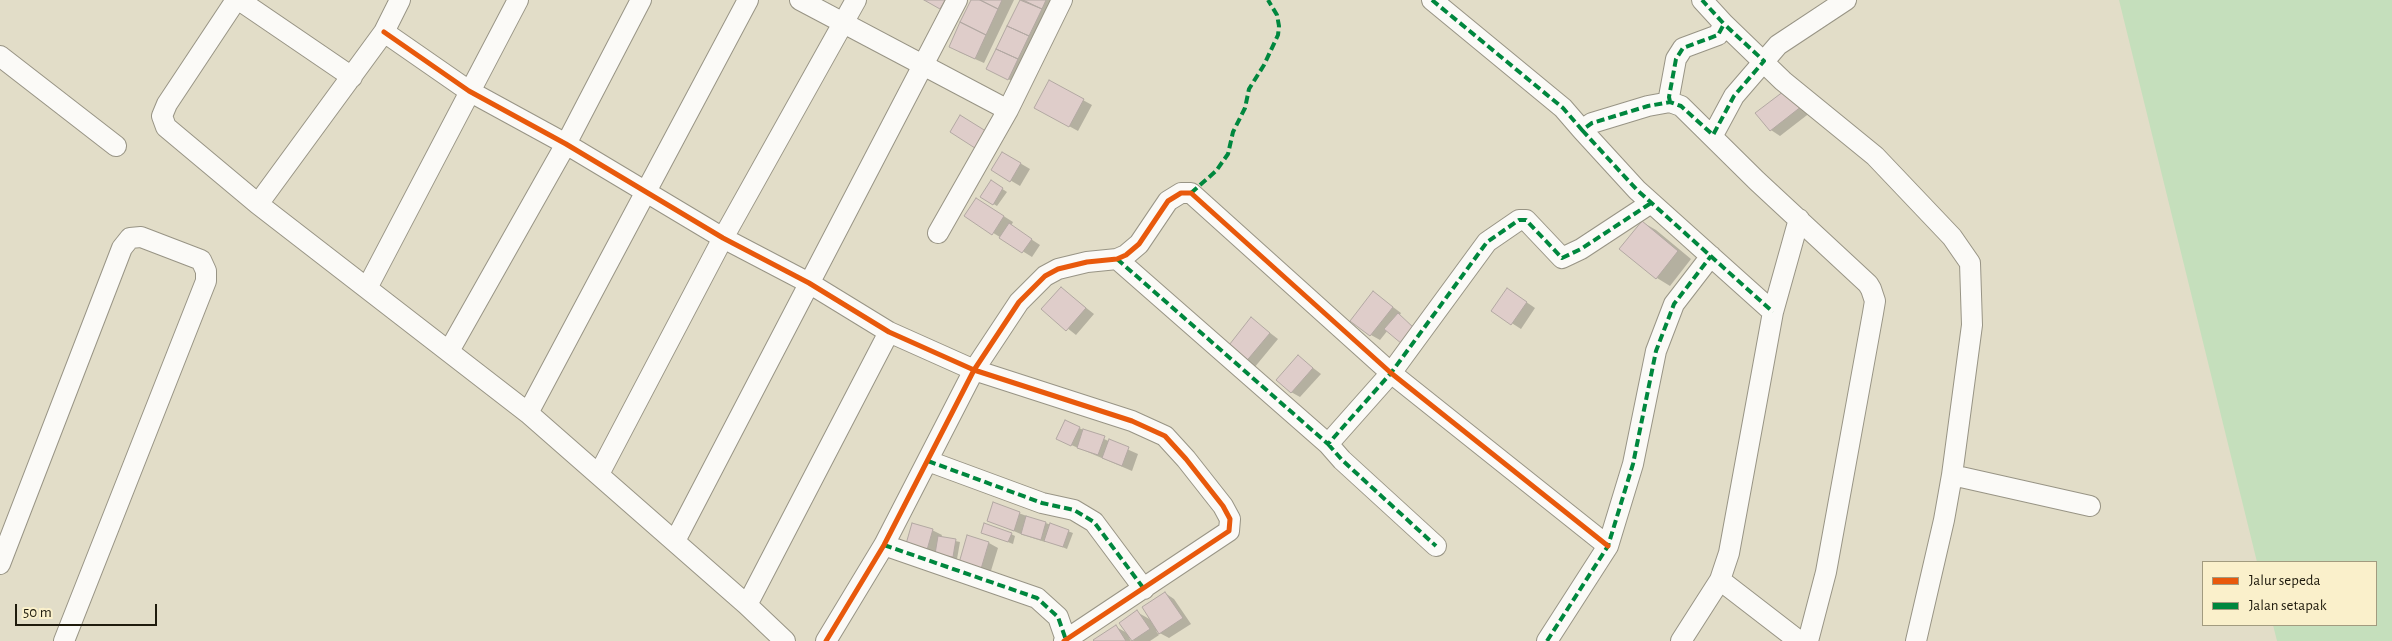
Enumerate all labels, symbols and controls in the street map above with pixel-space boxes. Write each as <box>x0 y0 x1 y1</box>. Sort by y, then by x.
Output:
legend <box>2202 561 2377 626</box>
text: Jalur sepeda <box>2249 573 2321 588</box>
scale bar <box>18 594 160 626</box>
text: Jalan setapak <box>2249 598 2327 613</box>
text: 50 m <box>23 605 52 620</box>

